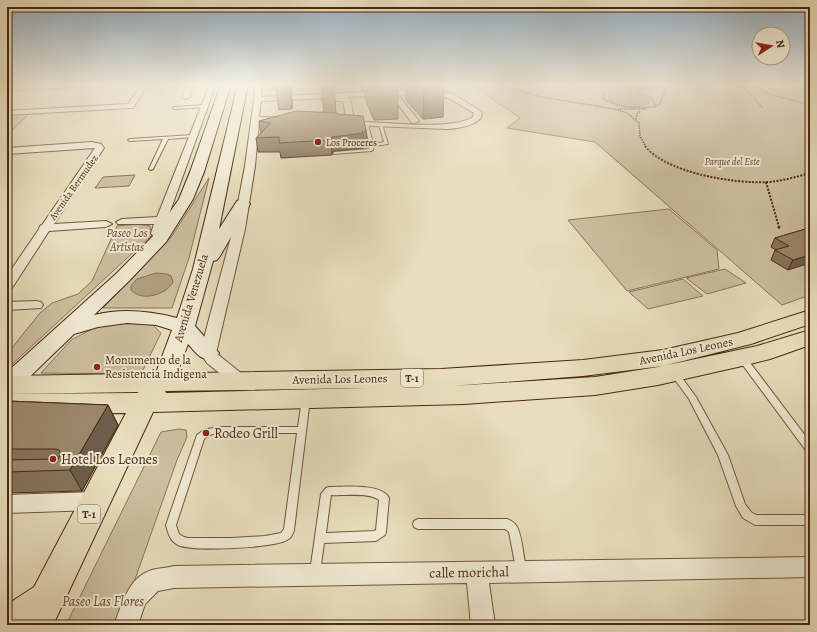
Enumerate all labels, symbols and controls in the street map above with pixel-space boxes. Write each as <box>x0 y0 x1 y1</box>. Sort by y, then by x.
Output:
north arrow <box>751 26 791 66</box>
text: N <box>772 39 788 50</box>
place label: Los Proceres <box>326 136 377 149</box>
marker: Los Proceres <box>313 137 323 147</box>
street label: Avenida Bermudez <box>45 152 101 223</box>
park label: Parque del Este <box>704 155 760 169</box>
park label: Paseo Los Artistas <box>106 225 148 255</box>
street label: Avenida Venezuela <box>170 252 212 345</box>
street label: Avenida Los Leones <box>637 333 734 369</box>
place label: Monumento de la Resistencia Indigena <box>105 352 207 382</box>
marker: Monumento de la Resistencia Indigena <box>92 362 102 372</box>
road number: T-1 <box>401 369 423 387</box>
street label: Avenida Los Leones <box>291 370 388 388</box>
place label: Rodeo Grill <box>214 424 278 443</box>
marker: Rodeo Grill <box>201 428 211 438</box>
place label: Hotel Los Leones <box>61 450 158 469</box>
marker: Hotel Los Leones <box>48 454 58 464</box>
road number: T-1 <box>78 505 100 523</box>
street label: calle morichal <box>429 562 509 583</box>
park label: Paseo Las Flores <box>62 592 144 611</box>

